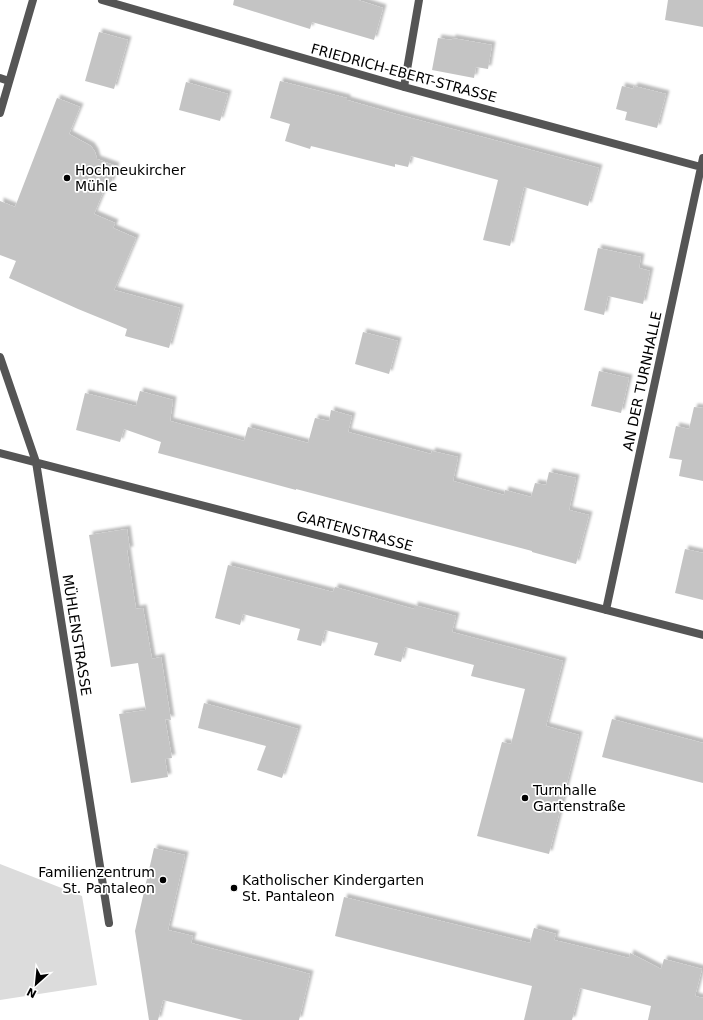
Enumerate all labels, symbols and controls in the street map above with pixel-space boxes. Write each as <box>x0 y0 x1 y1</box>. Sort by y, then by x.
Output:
street label: FRIEDRICH-EBERT-STRASSE <box>309 40 499 106</box>
place label: Hochneukircher Mühle <box>75 162 186 194</box>
marker: Hochneukircher Mühle <box>62 173 72 183</box>
street label: AN DER TURNHALLE <box>619 310 665 452</box>
street label: GARTENSTRASSE <box>295 508 415 554</box>
street label: MÜHLENSTRASSE <box>59 573 95 697</box>
place label: Turnhalle Gartenstraße <box>532 782 626 814</box>
marker: Turnhalle Gartenstraße <box>520 793 530 803</box>
place label: Familienzentrum St. Pantaleon <box>38 864 155 896</box>
place label: Katholischer Kindergarten St. Pantaleon <box>242 872 424 904</box>
marker: Familienzentrum St. Pantaleon <box>158 875 168 885</box>
marker: Katholischer Kindergarten St. Pantaleon <box>229 883 239 893</box>
north arrow <box>16 964 56 1004</box>
text: N <box>25 985 39 1000</box>

